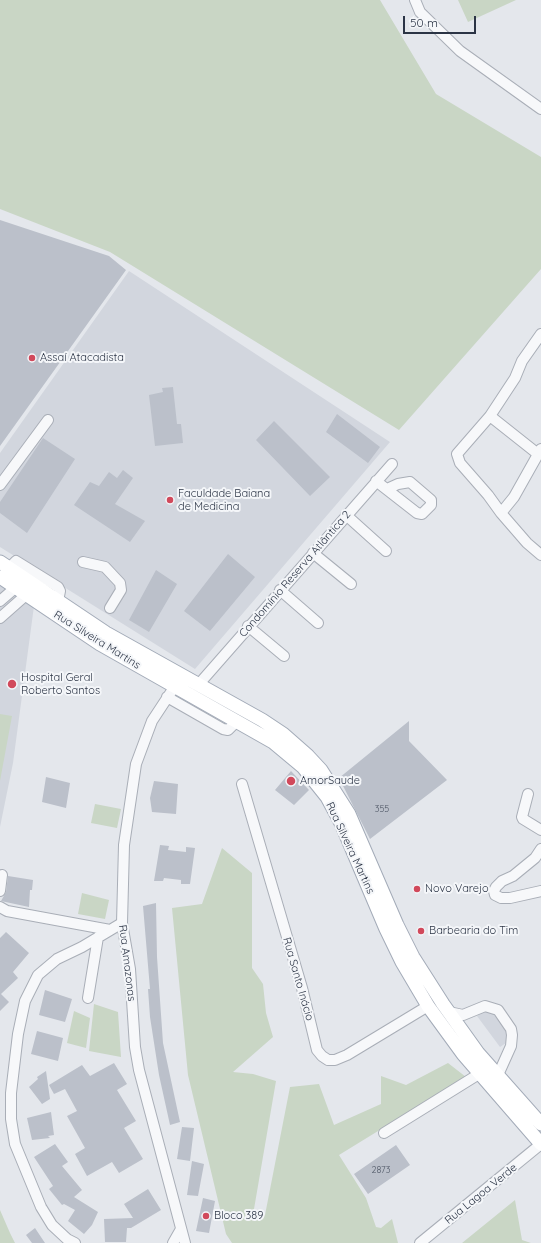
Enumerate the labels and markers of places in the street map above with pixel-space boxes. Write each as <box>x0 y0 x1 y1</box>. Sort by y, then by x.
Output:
place label: Assaí Atacadista <box>40 351 124 365</box>
marker: Assaí Atacadista <box>27 353 37 363</box>
place label: Faculdade Baiana de Medicina <box>178 487 270 513</box>
marker: Faculdade Baiana de Medicina <box>165 495 175 505</box>
place label: Hospital Geral Roberto Santos <box>21 671 100 697</box>
marker: Hospital Geral Roberto Santos <box>6 678 18 690</box>
place label: AmorSaude <box>300 774 360 788</box>
marker: AmorSaude <box>285 775 297 787</box>
place label: Novo Varejo <box>425 882 489 896</box>
marker: Novo Varejo <box>412 884 422 894</box>
place label: Barbearia do Tim <box>429 924 518 938</box>
marker: Barbearia do Tim <box>416 926 426 936</box>
place label: Bloco 389 <box>214 1209 263 1223</box>
marker: Bloco 389 <box>201 1211 211 1221</box>

